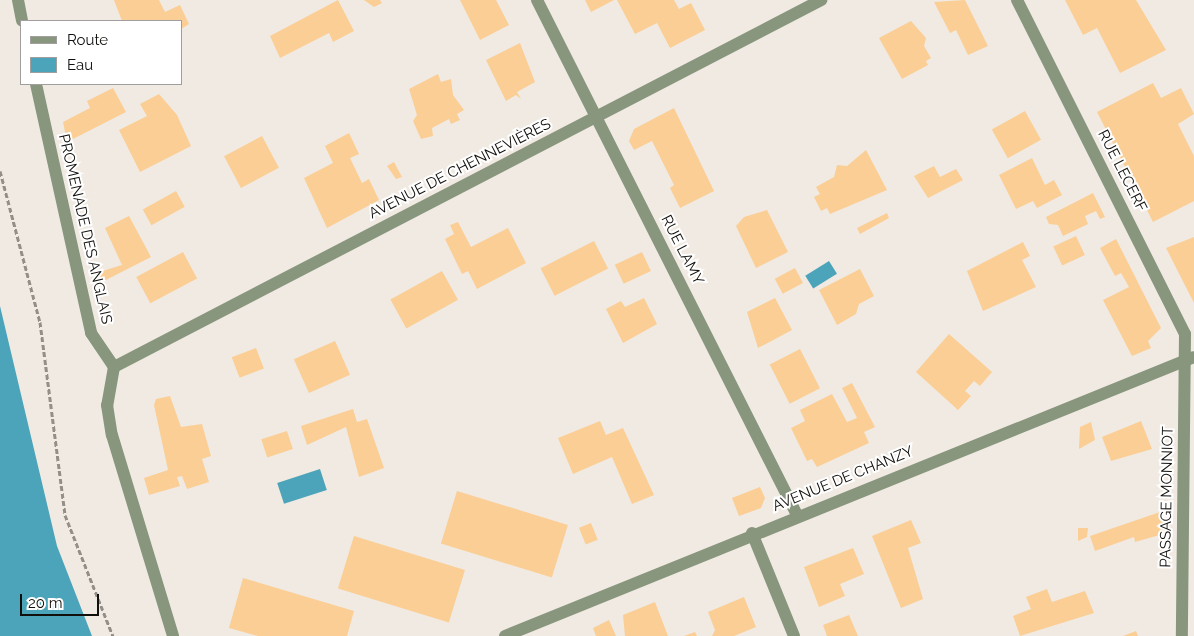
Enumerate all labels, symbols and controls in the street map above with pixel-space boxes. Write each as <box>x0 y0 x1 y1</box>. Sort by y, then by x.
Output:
legend <box>20 20 182 85</box>
text: Route <box>67 31 108 49</box>
text: Eau <box>67 56 93 74</box>
street label: AVENUE DE CHENNEVIÈRES <box>366 115 554 223</box>
street label: RUE LECERF <box>1094 127 1150 215</box>
street label: PROMENADE DES ANGLAIS <box>54 132 116 326</box>
street label: RUE LAMY <box>657 212 707 288</box>
street label: PASSAGE MONNIOT <box>1157 426 1177 568</box>
street label: AVENUE DE CHANZY <box>770 442 916 516</box>
scale bar <box>22 584 101 616</box>
text: 20 m <box>28 594 63 612</box>

